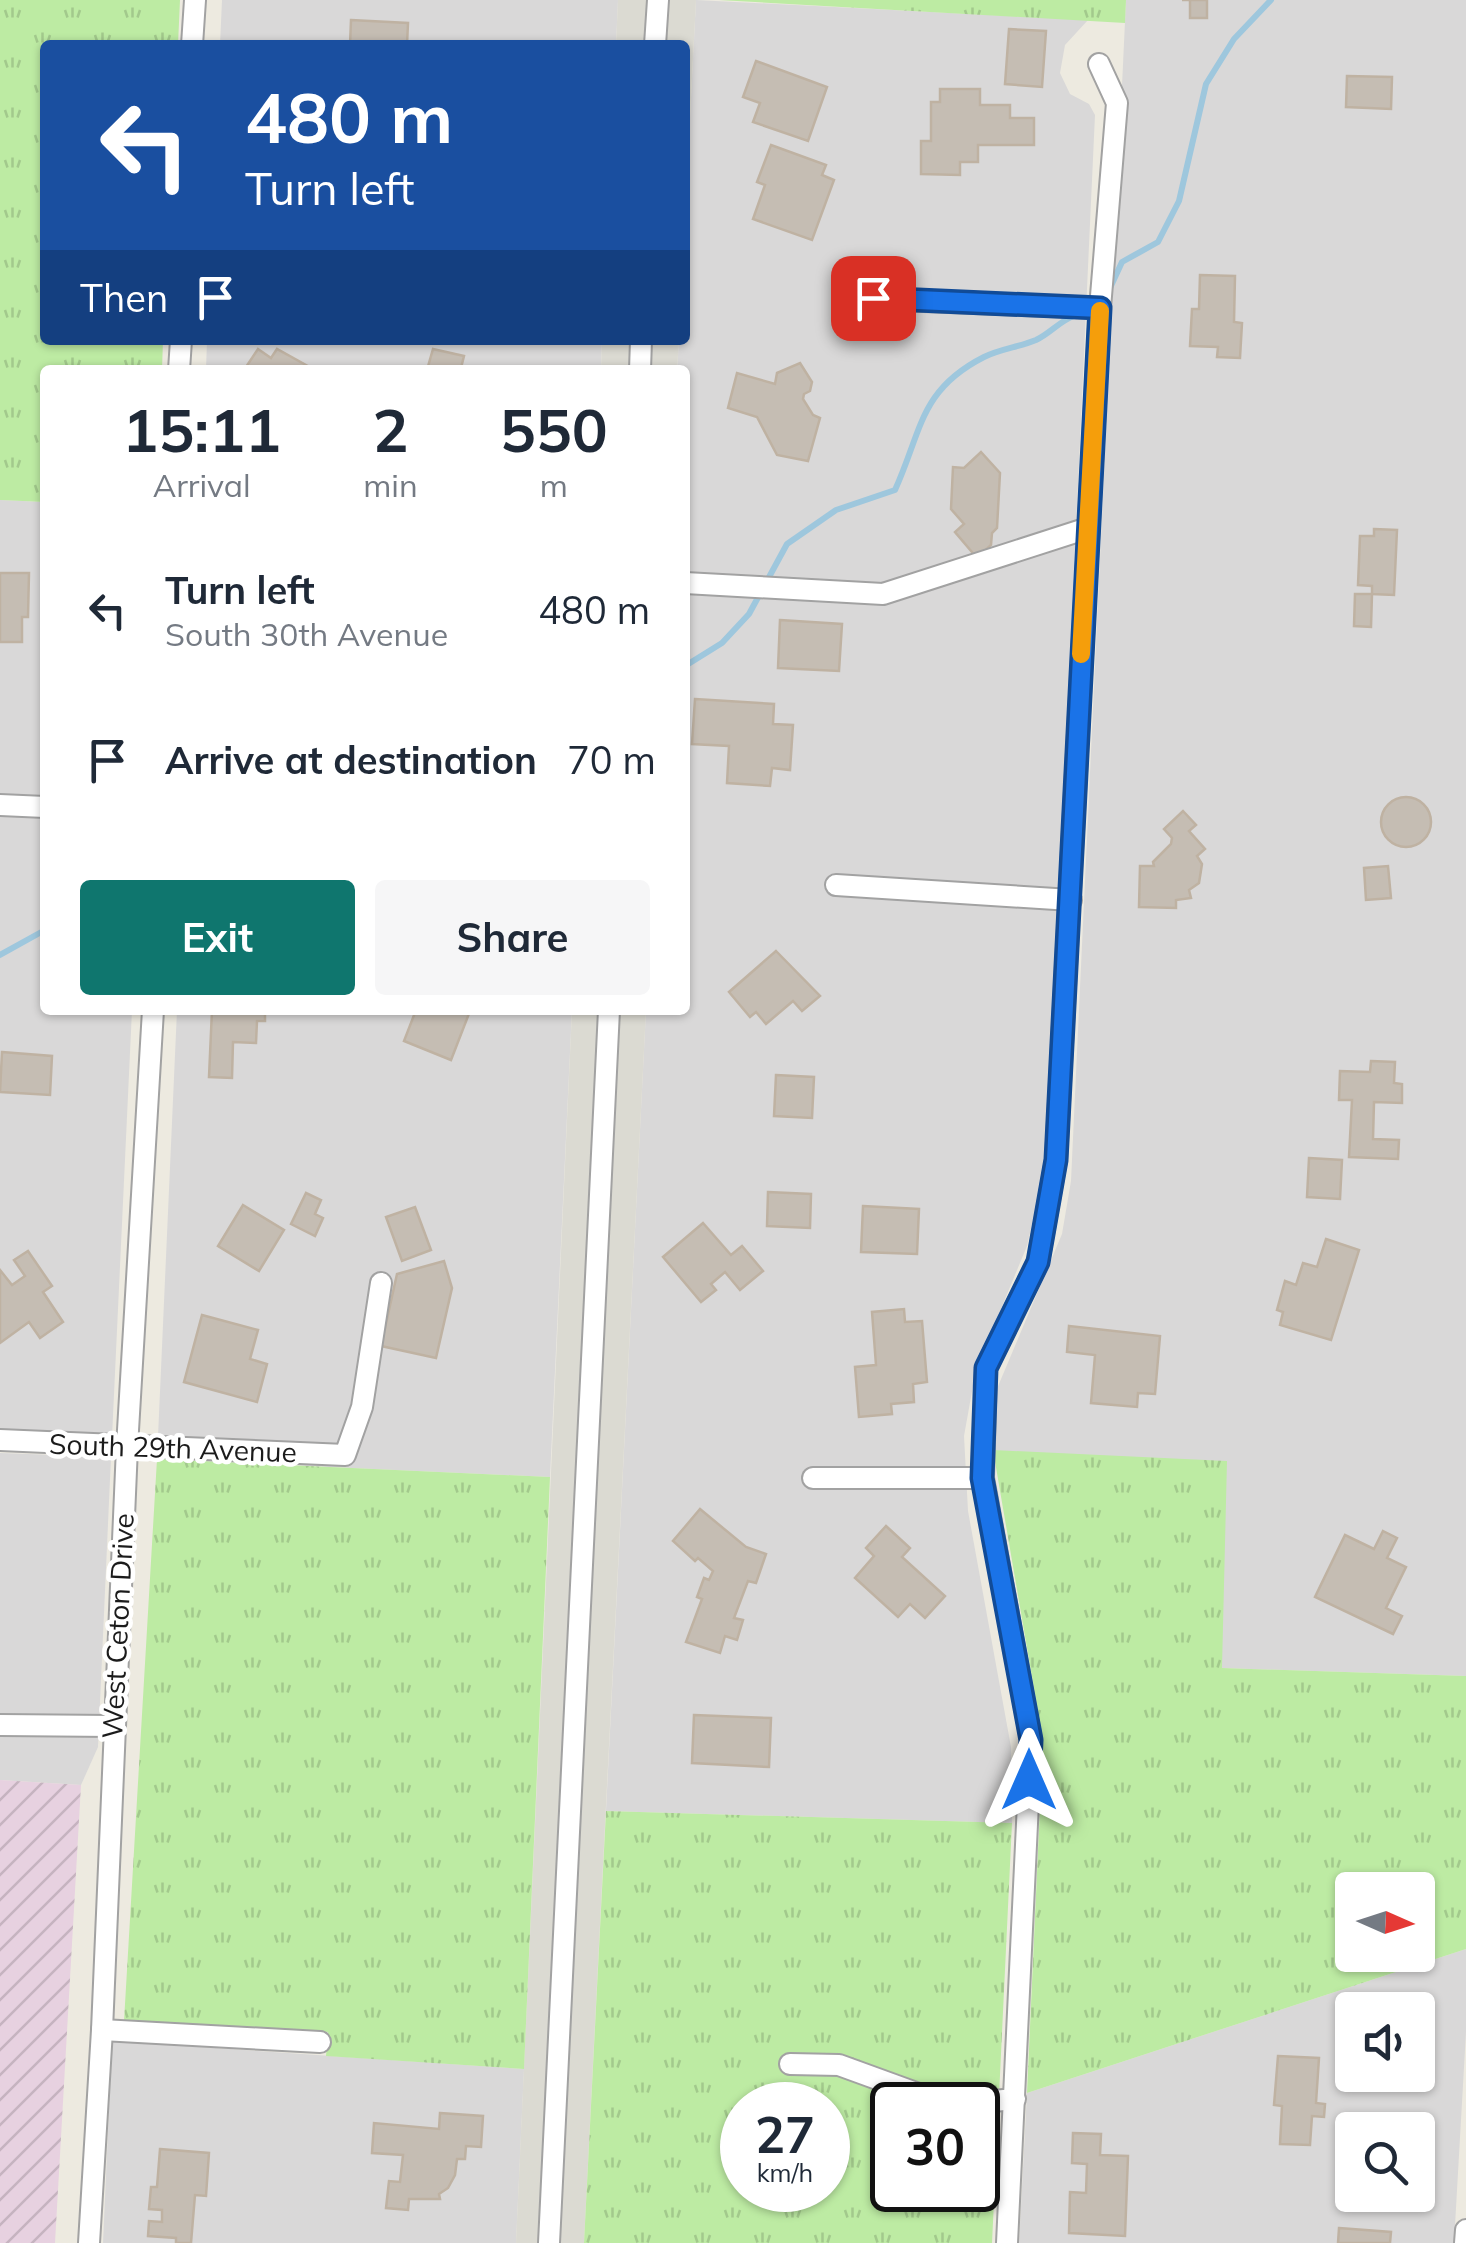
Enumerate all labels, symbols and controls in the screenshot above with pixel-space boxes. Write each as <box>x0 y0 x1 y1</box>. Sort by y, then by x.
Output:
text: 480 m <box>245 73 453 161</box>
icon: left <box>80 80 210 210</box>
text: Turn left <box>245 160 414 216</box>
pin <box>831 256 916 341</box>
icon: arrive <box>188 270 243 325</box>
icon: arrive <box>846 271 901 326</box>
text: Then <box>80 274 168 322</box>
text: 15:11 <box>122 392 281 467</box>
text: 2 <box>372 392 408 467</box>
text: 550 <box>500 392 608 467</box>
text: Arrival <box>153 465 251 505</box>
text: min <box>363 465 418 505</box>
text: m <box>540 465 568 505</box>
text: Turn left <box>165 566 315 614</box>
icon: left <box>80 583 135 638</box>
text: 480 m <box>538 586 650 634</box>
text: South 30th Avenue <box>165 614 448 654</box>
icon: arrive <box>80 733 135 788</box>
text: Arrive at destination <box>165 736 537 784</box>
text: 70 m <box>567 736 656 784</box>
button: Exit <box>80 880 355 995</box>
button: Share <box>375 880 650 995</box>
street label: South 29th Avenue <box>49 1426 297 1469</box>
street label: West Ceton Drive <box>94 1512 141 1740</box>
position arrow <box>977 1728 1081 1832</box>
north arrow <box>1335 1872 1435 1972</box>
map controls <box>1335 1872 1435 2212</box>
button: sound <box>1335 1992 1435 2092</box>
speed limit sign: 30 <box>870 2082 1000 2212</box>
text: 27 <box>755 2103 815 2166</box>
button: search <box>1335 2112 1435 2212</box>
text: km/h <box>757 2157 813 2188</box>

